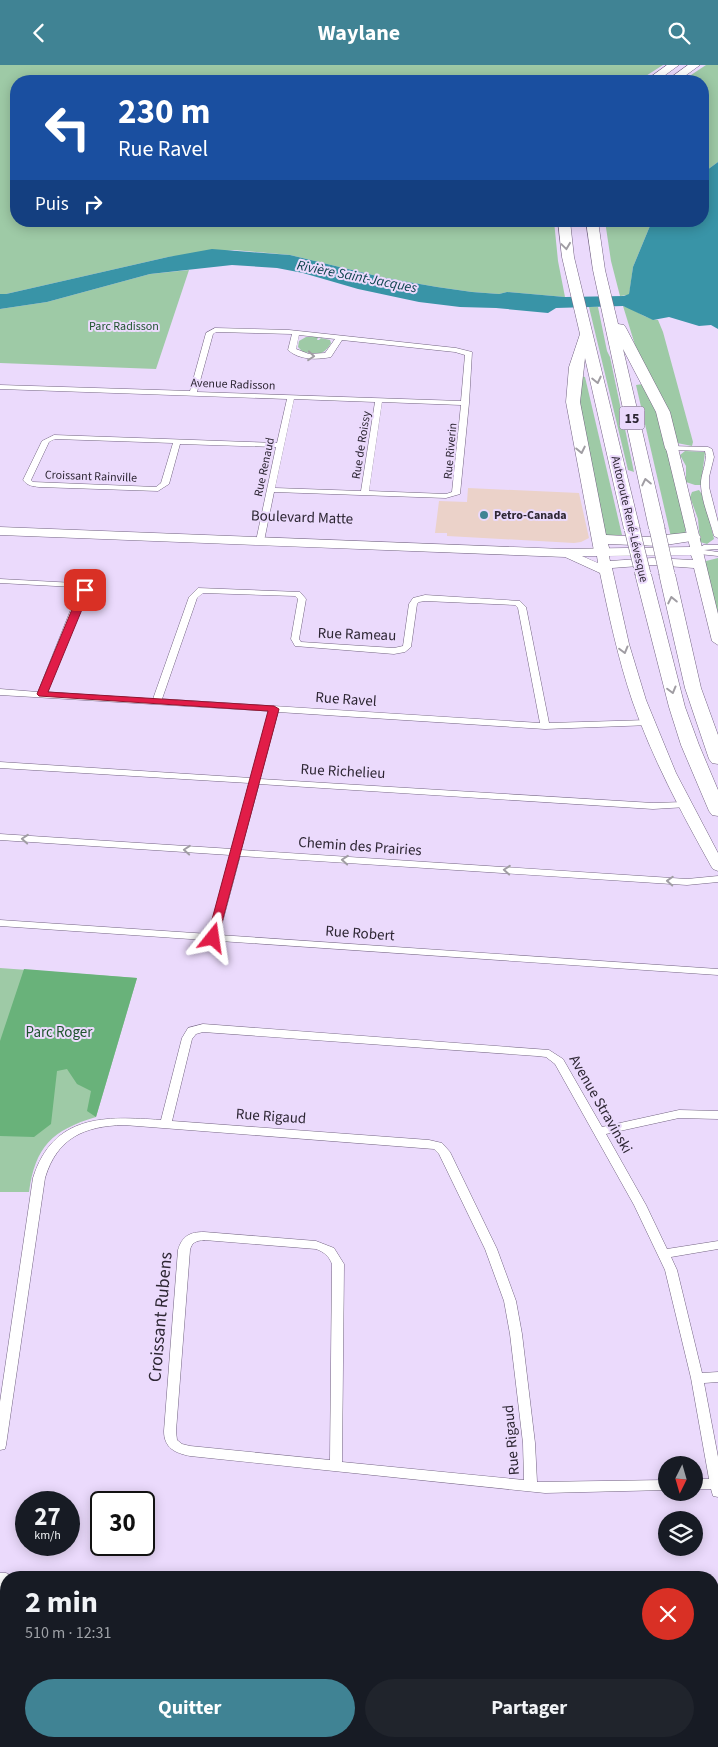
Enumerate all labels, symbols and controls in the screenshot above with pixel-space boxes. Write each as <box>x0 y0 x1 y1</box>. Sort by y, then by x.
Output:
text: Waylane <box>318 17 400 49</box>
icon: back <box>25 19 53 47</box>
icon: search <box>665 19 693 47</box>
text: 230 m <box>118 87 210 137</box>
icon: left <box>35 95 100 160</box>
text: Rue Ravel <box>118 133 208 165</box>
icon: right <box>79 190 107 218</box>
text: Puis <box>35 191 69 218</box>
one-way arrow <box>560 242 571 250</box>
water label: Rivière Saint-Jacques <box>295 256 419 299</box>
park label: Parc Radisson <box>89 318 159 335</box>
one-way arrow <box>307 350 315 361</box>
street label: Avenue Radisson <box>190 375 276 394</box>
one-way arrow <box>591 376 602 385</box>
road number: 15 <box>620 407 644 429</box>
street label: Rue de Roissy <box>348 410 375 480</box>
street label: Rue Riverin <box>440 422 461 480</box>
street label: Rue Renaud <box>250 436 279 498</box>
one-way arrow <box>575 445 586 454</box>
street label: Autoroute René-Lévesque <box>607 454 652 584</box>
street label: Croissant Rainville <box>44 466 138 487</box>
one-way arrow <box>642 477 652 486</box>
street label: Boulevard Matte <box>250 505 354 530</box>
place label: Petro-Canada <box>494 507 567 524</box>
marker: Petro-Canada <box>478 509 490 521</box>
pin <box>64 569 106 611</box>
icon: arrive <box>71 576 99 604</box>
one-way arrow <box>667 595 678 604</box>
street label: Rue Rameau <box>317 623 397 646</box>
one-way arrow <box>618 646 628 654</box>
one-way arrow <box>666 685 676 693</box>
street label: Rue Ravel <box>315 687 377 712</box>
street label: Rue Richelieu <box>300 759 386 784</box>
street label: Chemin des Prairies <box>298 832 422 861</box>
one-way arrow <box>20 834 28 845</box>
one-way arrow <box>183 844 191 855</box>
one-way arrow <box>341 855 349 866</box>
one-way arrow <box>503 865 511 876</box>
one-way arrow <box>665 875 673 886</box>
position arrow <box>186 911 238 963</box>
street label: Rue Robert <box>324 921 395 946</box>
park label: Parc Roger <box>26 1022 93 1043</box>
street label: Avenue Stravinski <box>564 1051 637 1157</box>
street label: Rue Rigaud <box>235 1104 307 1129</box>
street label: Croissant Rubens <box>142 1251 179 1383</box>
street label: Rue Rigaud <box>498 1404 525 1476</box>
north arrow <box>658 1456 702 1501</box>
map controls <box>658 1456 703 1556</box>
speed limit sign: 30 <box>90 1491 155 1556</box>
text: 27 <box>34 1499 61 1535</box>
button: layers <box>658 1511 703 1556</box>
text: km/h <box>34 1527 61 1544</box>
text: 2 min <box>25 1581 98 1624</box>
button: close <box>642 1588 694 1640</box>
text: 510 m · 12:31 <box>25 1622 112 1644</box>
button: Quitter <box>25 1679 355 1737</box>
button: Partager <box>365 1679 694 1737</box>

